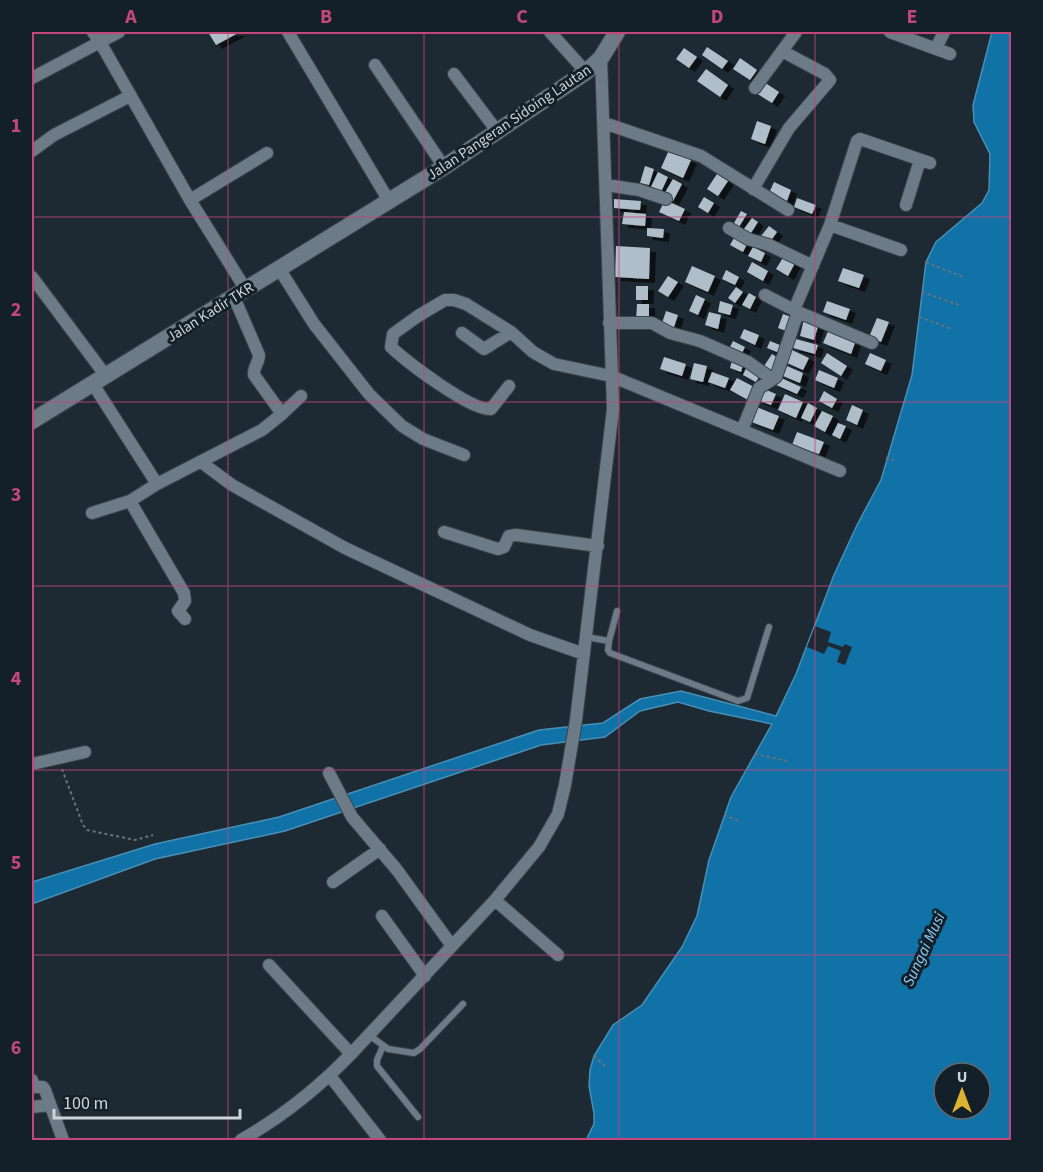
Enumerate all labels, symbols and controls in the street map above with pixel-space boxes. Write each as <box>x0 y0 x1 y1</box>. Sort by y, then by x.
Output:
text: A <box>124 3 137 31</box>
text: B <box>320 3 332 31</box>
text: C <box>516 3 528 31</box>
text: D <box>711 3 723 31</box>
text: E <box>907 3 917 31</box>
street label: Jalan Pangeran Sidoing Lautan <box>423 60 595 185</box>
text: 1 <box>11 112 21 140</box>
street label: Jalan Kadir TKR <box>163 277 258 348</box>
text: 2 <box>11 296 21 324</box>
text: 3 <box>11 481 21 509</box>
text: 4 <box>11 665 22 693</box>
text: 5 <box>11 849 21 877</box>
water label: Sungai Musi <box>897 909 951 990</box>
text: 6 <box>11 1034 21 1062</box>
north arrow <box>932 1061 992 1121</box>
text: U <box>957 1066 967 1088</box>
scale bar <box>54 1082 240 1120</box>
text: 100 m <box>63 1091 108 1116</box>

